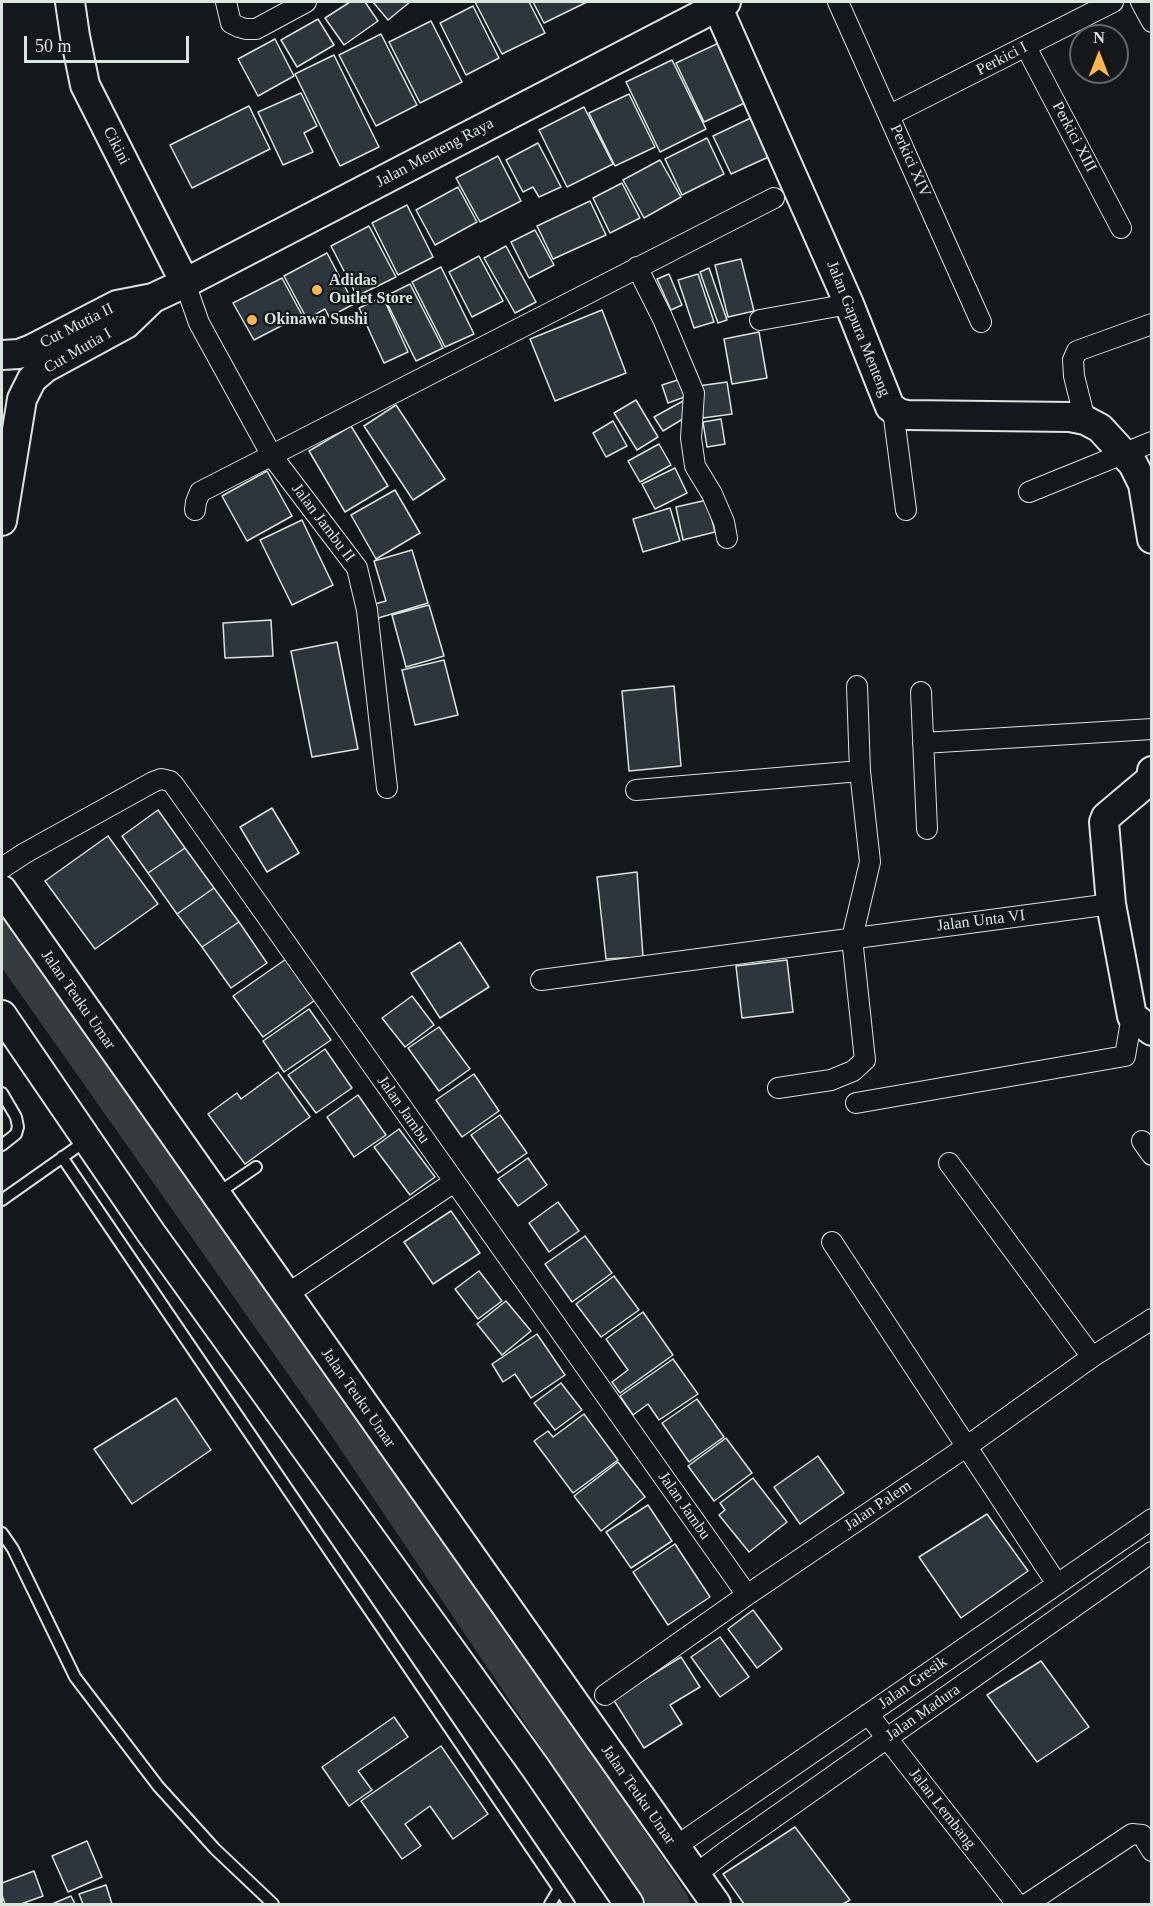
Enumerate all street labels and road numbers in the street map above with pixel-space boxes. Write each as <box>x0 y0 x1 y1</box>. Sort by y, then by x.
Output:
street label: Perkici I <box>973 38 1031 80</box>
street label: Perkici XIII <box>1047 99 1101 175</box>
street label: Jalan Menteng Raya <box>373 114 497 192</box>
street label: Perkici XIV <box>885 122 935 200</box>
street label: Cikini <box>98 124 134 168</box>
street label: Jalan Gapura Menteng <box>822 258 894 400</box>
street label: Cut Mutia II <box>37 299 117 353</box>
street label: Cut Mutia I <box>41 324 115 378</box>
street label: Jalan Jambu II <box>287 480 359 566</box>
street label: Jalan Unta VI <box>936 906 1026 936</box>
street label: Jalan Teuku Umar <box>37 947 119 1053</box>
street label: Jalan Jambu <box>373 1072 433 1148</box>
street label: Jalan Teuku Umar <box>317 1345 399 1451</box>
street label: Jalan Jambu <box>654 1468 714 1544</box>
street label: Jalan Palem <box>841 1477 915 1535</box>
street label: Jalan Gresik <box>875 1652 951 1714</box>
street label: Jalan Madura <box>882 1680 964 1746</box>
street label: Jalan Teuku Umar <box>597 1742 679 1848</box>
street label: Jalan Lembang <box>904 1765 980 1853</box>

